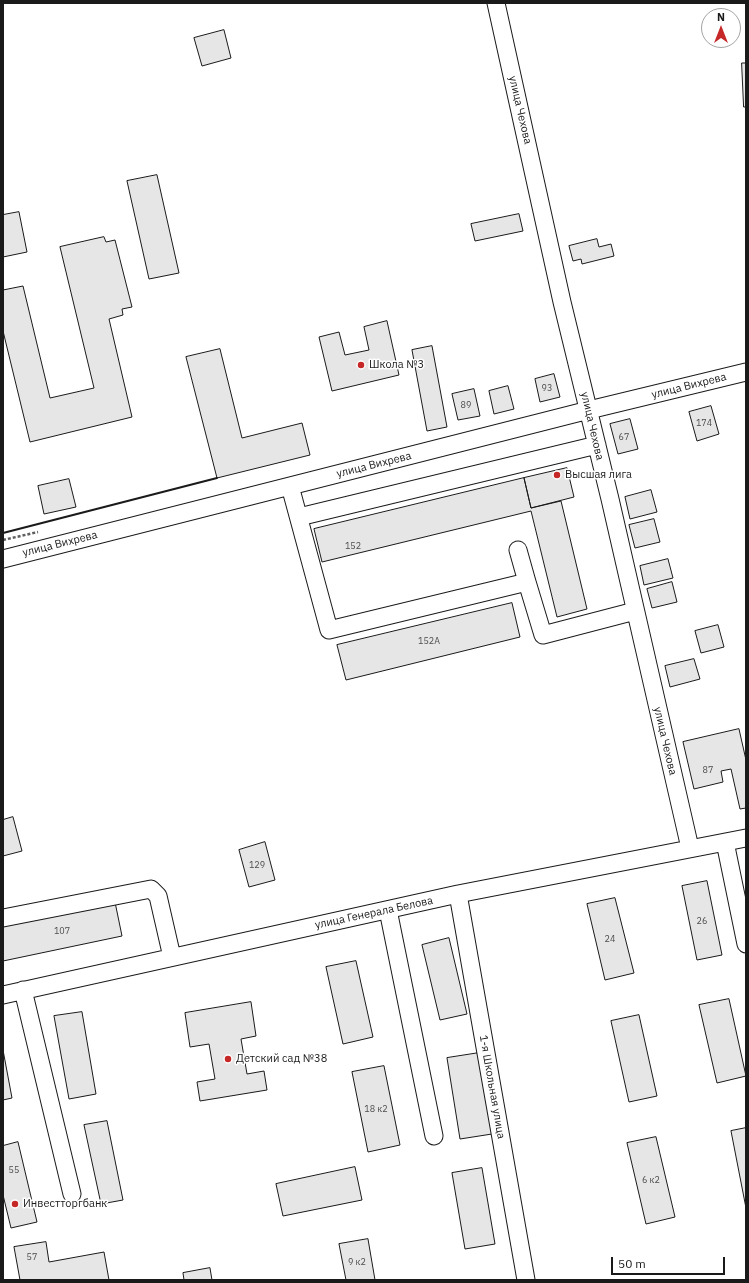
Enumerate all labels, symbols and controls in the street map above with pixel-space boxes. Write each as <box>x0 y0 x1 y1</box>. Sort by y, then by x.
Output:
north arrow <box>701 8 741 48</box>
text: N <box>717 10 725 24</box>
street label: улица Чехова <box>506 75 534 145</box>
place label: Школа №3 <box>369 358 424 372</box>
marker: Школа №3 <box>356 360 366 370</box>
street label: улица Вихрева <box>650 370 728 402</box>
house number: 93 <box>542 383 552 393</box>
street label: улица Чехова <box>578 391 606 461</box>
house number: 89 <box>461 400 471 410</box>
house number: 174 <box>696 418 712 428</box>
house number: 67 <box>619 432 629 442</box>
street label: улица Вихрева <box>335 449 413 481</box>
place label: Высшая лига <box>565 468 632 482</box>
marker: Высшая лига <box>552 470 562 480</box>
street label: улица Вихрева <box>21 528 99 560</box>
house number: 152 <box>345 541 361 551</box>
house number: 152А <box>418 636 440 646</box>
street label: улица Чехова <box>651 706 679 776</box>
house number: 87 <box>703 765 713 775</box>
house number: 129 <box>249 860 265 870</box>
street label: улица Генерала Белова <box>314 894 434 932</box>
house number: 26 <box>697 916 707 926</box>
house number: 107 <box>54 926 70 936</box>
house number: 24 <box>605 934 615 944</box>
street label: 1-я Школьная улица <box>476 1034 508 1140</box>
place label: Детский сад №38 <box>236 1052 327 1066</box>
marker: Детский сад №38 <box>223 1054 233 1064</box>
house number: 18 к2 <box>364 1104 388 1114</box>
house number: 55 <box>9 1165 19 1175</box>
house number: 6 к2 <box>642 1175 660 1185</box>
place label: Инвестторгбанк <box>23 1197 107 1211</box>
marker: Инвестторгбанк <box>10 1199 20 1209</box>
scale bar <box>613 1249 727 1275</box>
house number: 57 <box>27 1252 37 1262</box>
text: 50 m <box>618 1256 646 1271</box>
house number: 9 к2 <box>348 1257 366 1267</box>

